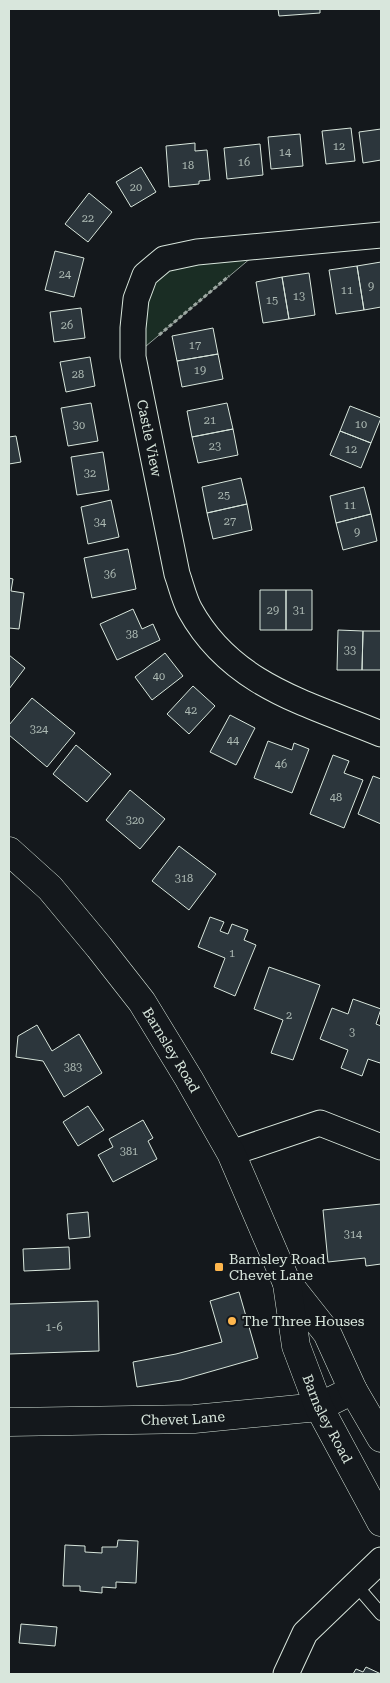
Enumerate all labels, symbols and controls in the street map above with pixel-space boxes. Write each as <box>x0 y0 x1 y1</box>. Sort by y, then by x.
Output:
house number: 12 <box>333 140 345 153</box>
house number: 14 <box>279 146 292 159</box>
house number: 16 <box>238 156 250 169</box>
house number: 18 <box>182 159 194 172</box>
house number: 20 <box>130 181 142 194</box>
house number: 22 <box>82 212 94 225</box>
house number: 24 <box>59 268 72 281</box>
house number: 9 <box>368 280 374 293</box>
house number: 11 <box>341 284 353 297</box>
house number: 13 <box>293 290 305 303</box>
house number: 15 <box>266 294 278 307</box>
house number: 26 <box>61 319 73 332</box>
house number: 17 <box>189 339 201 352</box>
house number: 19 <box>194 364 206 377</box>
house number: 28 <box>72 368 84 381</box>
street label: Castle View <box>134 398 165 479</box>
house number: 21 <box>204 414 216 427</box>
house number: 10 <box>355 418 367 431</box>
house number: 30 <box>73 419 85 432</box>
house number: 23 <box>209 440 221 453</box>
house number: 12 <box>345 443 357 456</box>
house number: 32 <box>84 467 96 480</box>
house number: 25 <box>218 489 230 502</box>
house number: 11 <box>344 499 356 512</box>
house number: 27 <box>224 515 236 528</box>
house number: 34 <box>94 516 107 529</box>
house number: 9 <box>354 526 360 539</box>
house number: 36 <box>104 568 116 581</box>
house number: 29 <box>267 604 279 617</box>
house number: 31 <box>293 604 305 617</box>
house number: 38 <box>126 628 138 641</box>
house number: 33 <box>344 644 356 657</box>
house number: 40 <box>153 670 165 683</box>
house number: 42 <box>185 704 197 717</box>
house number: 324 <box>30 723 49 736</box>
house number: 44 <box>227 734 240 747</box>
house number: 46 <box>275 758 287 771</box>
house number: 48 <box>330 791 342 804</box>
house number: 320 <box>126 814 144 827</box>
house number: 318 <box>175 872 193 885</box>
house number: 1 <box>229 947 235 960</box>
street label: Barnsley Road <box>139 1005 203 1095</box>
house number: 2 <box>286 1009 292 1022</box>
house number: 3 <box>349 1026 355 1039</box>
house number: 383 <box>64 1061 82 1074</box>
house number: 381 <box>120 1145 138 1158</box>
house number: 314 <box>344 1228 363 1241</box>
place label: Barnsley Road Chevet Lane <box>229 1251 325 1283</box>
marker: Barnsley Road Chevet Lane <box>213 1261 225 1273</box>
place label: The Three Houses <box>242 1313 365 1329</box>
marker: The Three Houses <box>226 1315 238 1327</box>
house number: 1-6 <box>45 1321 63 1334</box>
street label: Barnsley Road <box>299 1372 356 1466</box>
street label: Chevet Lane <box>141 1408 226 1428</box>

